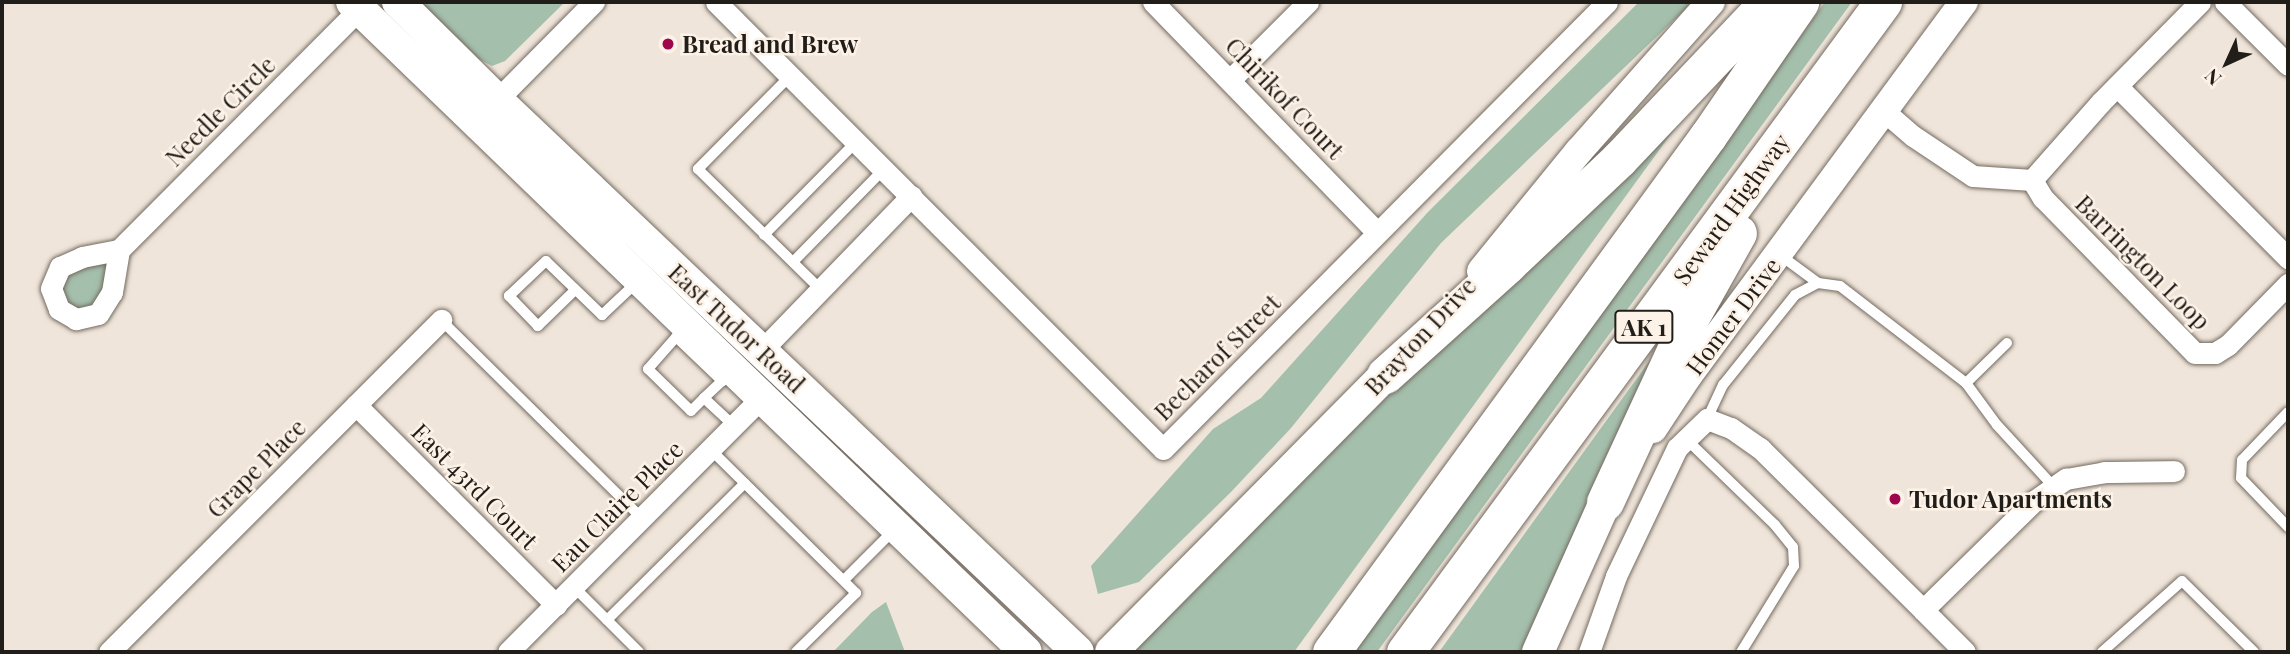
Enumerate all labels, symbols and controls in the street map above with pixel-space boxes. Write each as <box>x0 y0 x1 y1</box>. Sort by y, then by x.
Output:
north arrow <box>2192 28 2262 98</box>
place label: Bread and Brew <box>682 30 858 58</box>
street label: Chirikof Court <box>1220 31 1350 165</box>
marker: Bread and Brew <box>660 36 676 52</box>
street label: Needle Circle <box>159 50 281 172</box>
text: N <box>2198 64 2226 92</box>
street label: Seward Highway <box>1667 128 1795 290</box>
street label: Barrington Loop <box>2070 189 2216 335</box>
street label: Homer Drive <box>1679 252 1787 380</box>
street label: East Tudor Road <box>662 257 812 399</box>
street label: Brayton Drive <box>1358 271 1482 401</box>
street label: Becharof Street <box>1148 288 1286 426</box>
road number: AK 1 <box>1614 308 1674 346</box>
street label: Grape Place <box>201 413 311 523</box>
street label: East 43rd Court <box>406 417 544 555</box>
street label: Eau Claire Place <box>545 434 689 578</box>
place label: Tudor Apartments <box>1909 485 2114 513</box>
marker: Tudor Apartments <box>1887 491 1903 507</box>

